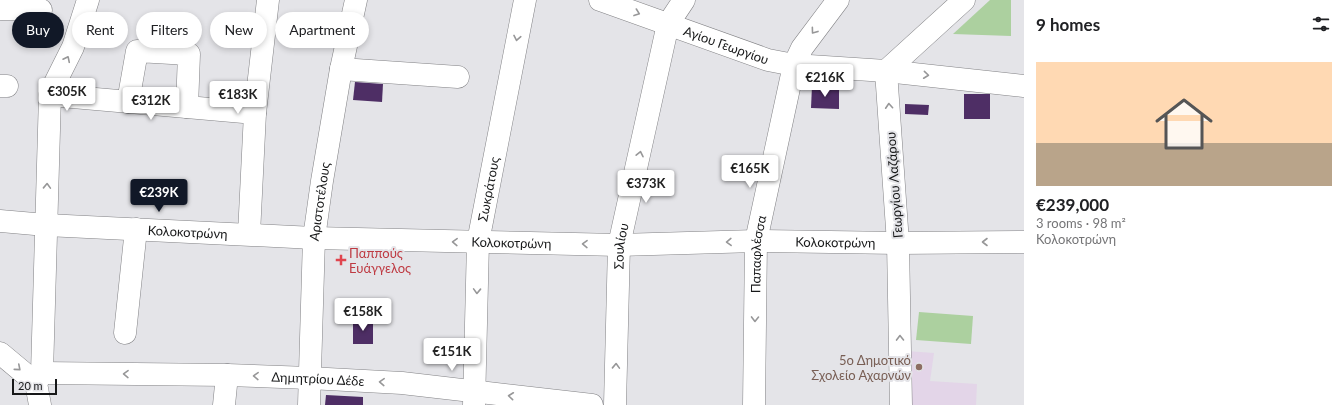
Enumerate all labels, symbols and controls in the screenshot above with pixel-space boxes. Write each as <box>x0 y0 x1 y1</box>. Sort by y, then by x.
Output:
one-way arrow <box>633 8 640 17</box>
chip: Buy <box>12 12 64 48</box>
chip: Rent <box>72 12 128 48</box>
chip: Filters <box>136 12 202 48</box>
chip: New <box>210 12 267 48</box>
chip: Apartment <box>275 12 369 48</box>
icon: filters <box>1310 13 1332 35</box>
text: 9 homes <box>1036 14 1100 35</box>
street label: Αγίου Γεωργίου <box>681 23 771 68</box>
one-way arrow <box>812 27 819 34</box>
one-way arrow <box>513 35 522 41</box>
one-way arrow <box>62 56 70 64</box>
pin: €216K <box>797 64 853 98</box>
text: €216K <box>805 69 845 85</box>
one-way arrow <box>923 70 929 79</box>
pin: €305K <box>39 78 95 112</box>
pin: €183K <box>210 81 266 115</box>
text: €305K <box>47 83 87 99</box>
text: €183K <box>218 86 258 102</box>
pin: €312K <box>123 87 179 121</box>
icon: home <box>1148 88 1220 160</box>
text: €312K <box>131 92 171 108</box>
one-way arrow <box>884 103 893 109</box>
street label: Γεωργίου Λαζάρου <box>882 131 906 239</box>
one-way arrow <box>635 151 643 157</box>
street label: Σωκράτους <box>474 155 502 223</box>
pin: €165K <box>722 155 778 189</box>
text: €165K <box>730 160 770 176</box>
street label: Αριστοτέλους <box>306 161 333 242</box>
pin: €373K <box>618 170 674 204</box>
text: €373K <box>626 175 666 191</box>
pin: €239K <box>131 179 187 213</box>
one-way arrow <box>43 183 51 189</box>
text: €239K <box>139 184 179 200</box>
text: €239,000 <box>1036 194 1109 215</box>
street label: Παπαφλέσσα <box>747 213 769 293</box>
text: 3 rooms · 98 m² <box>1036 215 1126 231</box>
street label: Σουλίου <box>610 221 632 270</box>
street label: Κολοκοτρώνη <box>147 222 228 242</box>
text: Κολοκοτρώνη <box>1036 231 1116 247</box>
street label: Κολοκοτρώνη <box>471 234 552 251</box>
street label: Κολοκοτρώνη <box>795 234 876 251</box>
one-way arrow <box>452 237 458 246</box>
one-way arrow <box>726 238 732 246</box>
one-way arrow <box>982 238 988 246</box>
one-way arrow <box>582 240 588 249</box>
place label: Παππούς Ευάγγελος <box>349 245 411 276</box>
marker: Παππούς Ευάγγελος <box>336 255 346 265</box>
one-way arrow <box>472 288 481 294</box>
pin: €158K <box>335 298 391 332</box>
text: €158K <box>343 303 383 319</box>
one-way arrow <box>751 316 759 322</box>
one-way arrow <box>895 335 904 341</box>
pin: €151K <box>424 338 480 372</box>
text: €151K <box>432 343 472 359</box>
place label: 5ο Δημοτικό Σχολείο Αχαρνών <box>811 352 911 383</box>
marker: 5ο Δημοτικό Σχολείο Αχαρνών <box>914 362 924 372</box>
one-way arrow <box>13 363 21 371</box>
one-way arrow <box>612 363 620 369</box>
street label: Δημητρίου Δέδε <box>271 369 365 389</box>
one-way arrow <box>123 370 129 378</box>
one-way arrow <box>253 372 259 380</box>
scale bar <box>12 377 57 396</box>
one-way arrow <box>379 378 385 387</box>
text: 20 m <box>18 379 43 392</box>
one-way arrow <box>508 392 514 401</box>

